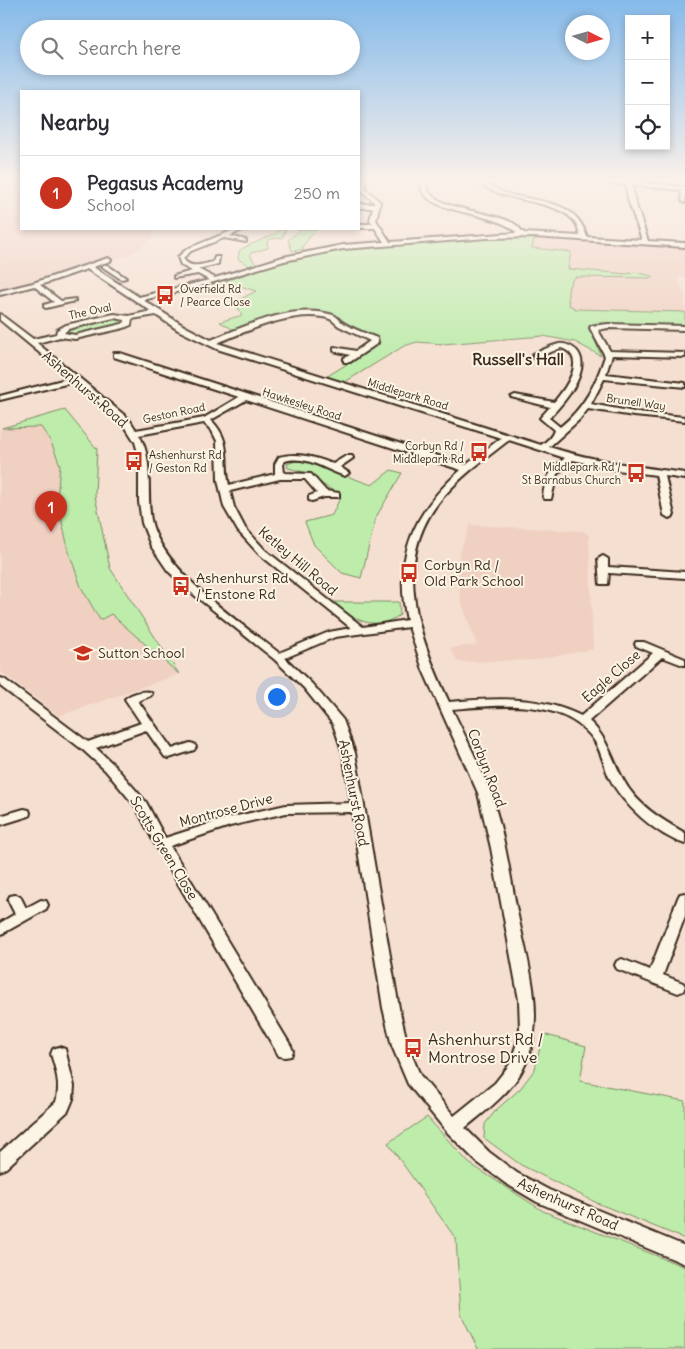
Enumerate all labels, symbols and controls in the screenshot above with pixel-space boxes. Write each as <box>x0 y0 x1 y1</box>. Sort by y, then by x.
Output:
north arrow <box>565 15 610 60</box>
map controls <box>625 15 670 150</box>
button: + <box>625 15 670 60</box>
search box <box>20 20 360 75</box>
icon: search <box>38 34 66 62</box>
text: Search here <box>78 36 181 60</box>
button: − <box>625 60 670 105</box>
button: locate <box>625 105 670 150</box>
text: Nearby <box>40 109 110 136</box>
text: Pegasus Academy <box>87 171 243 195</box>
text: 1 <box>53 183 59 203</box>
text: 250 m <box>294 183 340 203</box>
text: School <box>87 195 135 215</box>
place label: Overfield Rd / Pearce Close <box>180 282 250 309</box>
bus stop icon: Overfield Rd / Pearce Close <box>154 284 176 306</box>
street label: The Oval <box>67 300 113 322</box>
street label: Ashenhurst Road <box>38 347 132 431</box>
district label: Russell's Hall <box>472 349 564 369</box>
street label: Middlepark Road <box>366 375 451 413</box>
street label: Hawkesley Road <box>261 385 344 424</box>
street label: Brunell Way <box>605 391 667 413</box>
street label: Geston Road <box>141 399 207 426</box>
place label: Corbyn Rd / Middlepark Rd <box>393 439 465 466</box>
bus stop icon: Corbyn Rd / Middlepark Rd <box>468 441 490 463</box>
place label: Ashenhurst Rd / Geston Rd <box>149 448 222 475</box>
bus stop icon: Ashenhurst Rd / Geston Rd <box>123 450 145 472</box>
place label: Middlepark Rd / St Barnabus Church <box>522 460 621 487</box>
bus stop icon: Middlepark Rd / St Barnabus Church <box>625 462 647 484</box>
pin: 1 <box>35 491 67 532</box>
street label: Ketley Hill Road <box>255 523 341 599</box>
place label: Corbyn Rd / Old Park School <box>424 556 524 590</box>
bus stop icon: Corbyn Rd / Old Park School <box>398 562 420 584</box>
place label: Ashenhurst Rd / Enstone Rd <box>196 569 288 603</box>
bus stop icon: Ashenhurst Rd / Enstone Rd <box>170 575 192 597</box>
school or university icon: Sutton School <box>72 642 94 664</box>
place label: Sutton School <box>98 644 185 662</box>
street label: Eagle Close <box>578 646 644 706</box>
your location <box>264 684 290 710</box>
street label: Corbyn Road <box>464 726 510 810</box>
street label: Ashenhurst Road <box>335 738 373 848</box>
street label: Montrose Drive <box>177 789 275 831</box>
street label: Scotts Green Close <box>126 793 202 903</box>
place label: Ashenhurst Rd / Montrose Drive <box>428 1029 543 1067</box>
bus stop icon: Ashenhurst Rd / Montrose Drive <box>402 1037 424 1059</box>
street label: Ashenhurst Road <box>515 1174 621 1234</box>

